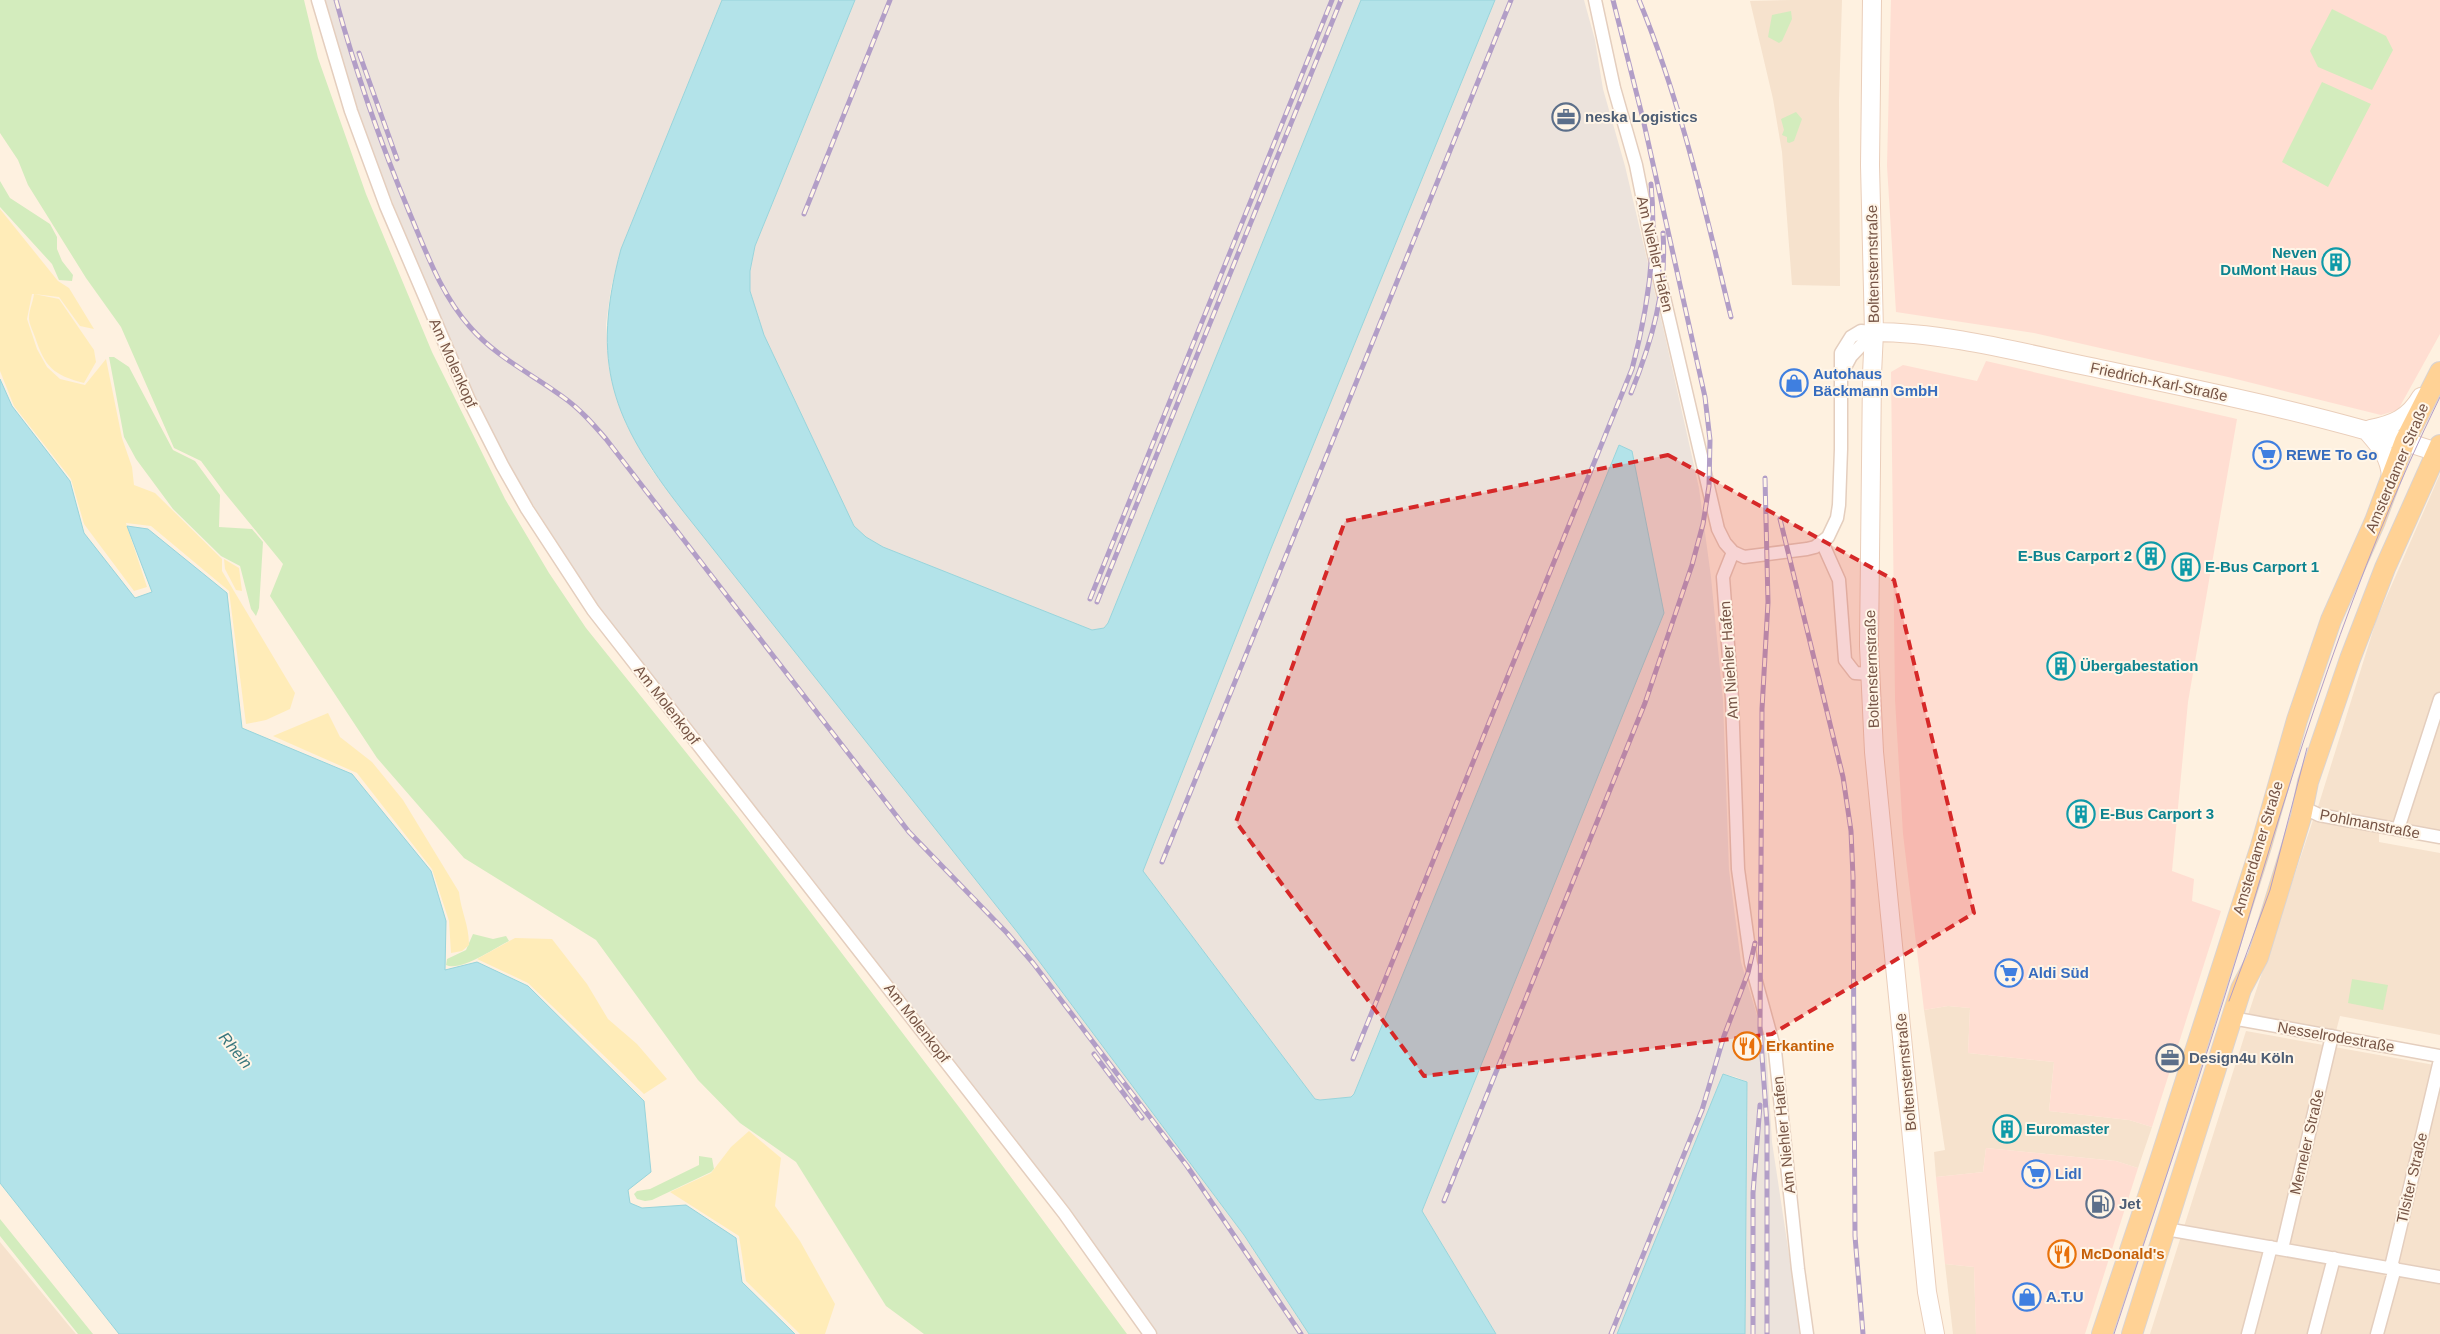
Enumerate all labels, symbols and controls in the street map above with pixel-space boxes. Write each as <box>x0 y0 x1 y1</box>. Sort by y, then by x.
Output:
office icon: neska Logistics <box>1551 102 1581 132</box>
place label: neska Logistics <box>1585 108 1698 125</box>
street label: Am Niehler Hafen <box>1634 194 1677 313</box>
street label: Boltensternstraße <box>1863 205 1882 323</box>
place label: Neven DuMont Haus <box>2220 244 2317 278</box>
building icon: Neven DuMont Haus <box>2321 247 2351 277</box>
street label: Am Molenkopf <box>426 316 481 411</box>
street label: Friedrich-Karl-Straße <box>2089 359 2229 404</box>
place label: Autohaus Bäckmann GmbH <box>1813 365 1938 399</box>
shop icon: Autohaus Bäckmann GmbH <box>1779 368 1809 398</box>
street label: Amsterdamer Straße <box>2362 400 2432 535</box>
supermarket icon: REWE To Go <box>2252 440 2282 470</box>
place label: REWE To Go <box>2286 446 2377 463</box>
building icon: E-Bus Carport 2 <box>2136 541 2166 571</box>
place label: E-Bus Carport 2 <box>2018 547 2132 564</box>
building icon: E-Bus Carport 1 <box>2171 552 2201 582</box>
place label: E-Bus Carport 1 <box>2205 558 2319 575</box>
street label: Am Niehler Hafen <box>1716 600 1741 720</box>
street label: Boltensternstraße <box>1861 610 1882 728</box>
building icon: Übergabestation <box>2046 651 2076 681</box>
place label: Übergabestation <box>2080 657 2198 674</box>
street label: Am Molenkopf <box>631 662 704 748</box>
street label: Amsterdamer Straße <box>2229 779 2286 917</box>
building icon: E-Bus Carport 3 <box>2066 799 2096 829</box>
place label: E-Bus Carport 3 <box>2100 805 2214 822</box>
street label: Pohlmanstraße <box>2319 805 2422 842</box>
supermarket icon: Aldi Süd <box>1994 958 2024 988</box>
place label: Aldi Süd <box>2028 964 2089 981</box>
street label: Am Molenkopf <box>881 980 954 1066</box>
street label: Boltensternstraße <box>1892 1012 1919 1132</box>
street label: Nesselrodestraße <box>2276 1018 2396 1055</box>
water label: Rhein <box>216 1029 256 1072</box>
restaurant icon: Erkantine <box>1732 1031 1762 1061</box>
place label: Erkantine <box>1766 1037 1834 1054</box>
office icon: Design4u Köln <box>2155 1043 2185 1073</box>
place label: Design4u Köln <box>2189 1049 2294 1066</box>
street label: Am Niehler Hafen <box>1769 1075 1798 1195</box>
street label: Memeler Straße <box>2286 1088 2327 1196</box>
building icon: Euromaster <box>1992 1114 2022 1144</box>
place label: Euromaster <box>2026 1120 2110 1137</box>
street label: Tilsiter Straße <box>2393 1131 2430 1225</box>
supermarket icon: Lidl <box>2021 1159 2051 1189</box>
place label: Lidl <box>2055 1165 2082 1182</box>
fuel station icon: Jet <box>2085 1189 2115 1219</box>
place label: Jet <box>2119 1195 2141 1212</box>
restaurant icon: McDonald's <box>2047 1239 2077 1269</box>
place label: McDonald's <box>2081 1245 2165 1262</box>
shop icon: A.T.U <box>2012 1282 2042 1312</box>
place label: A.T.U <box>2046 1288 2084 1305</box>

